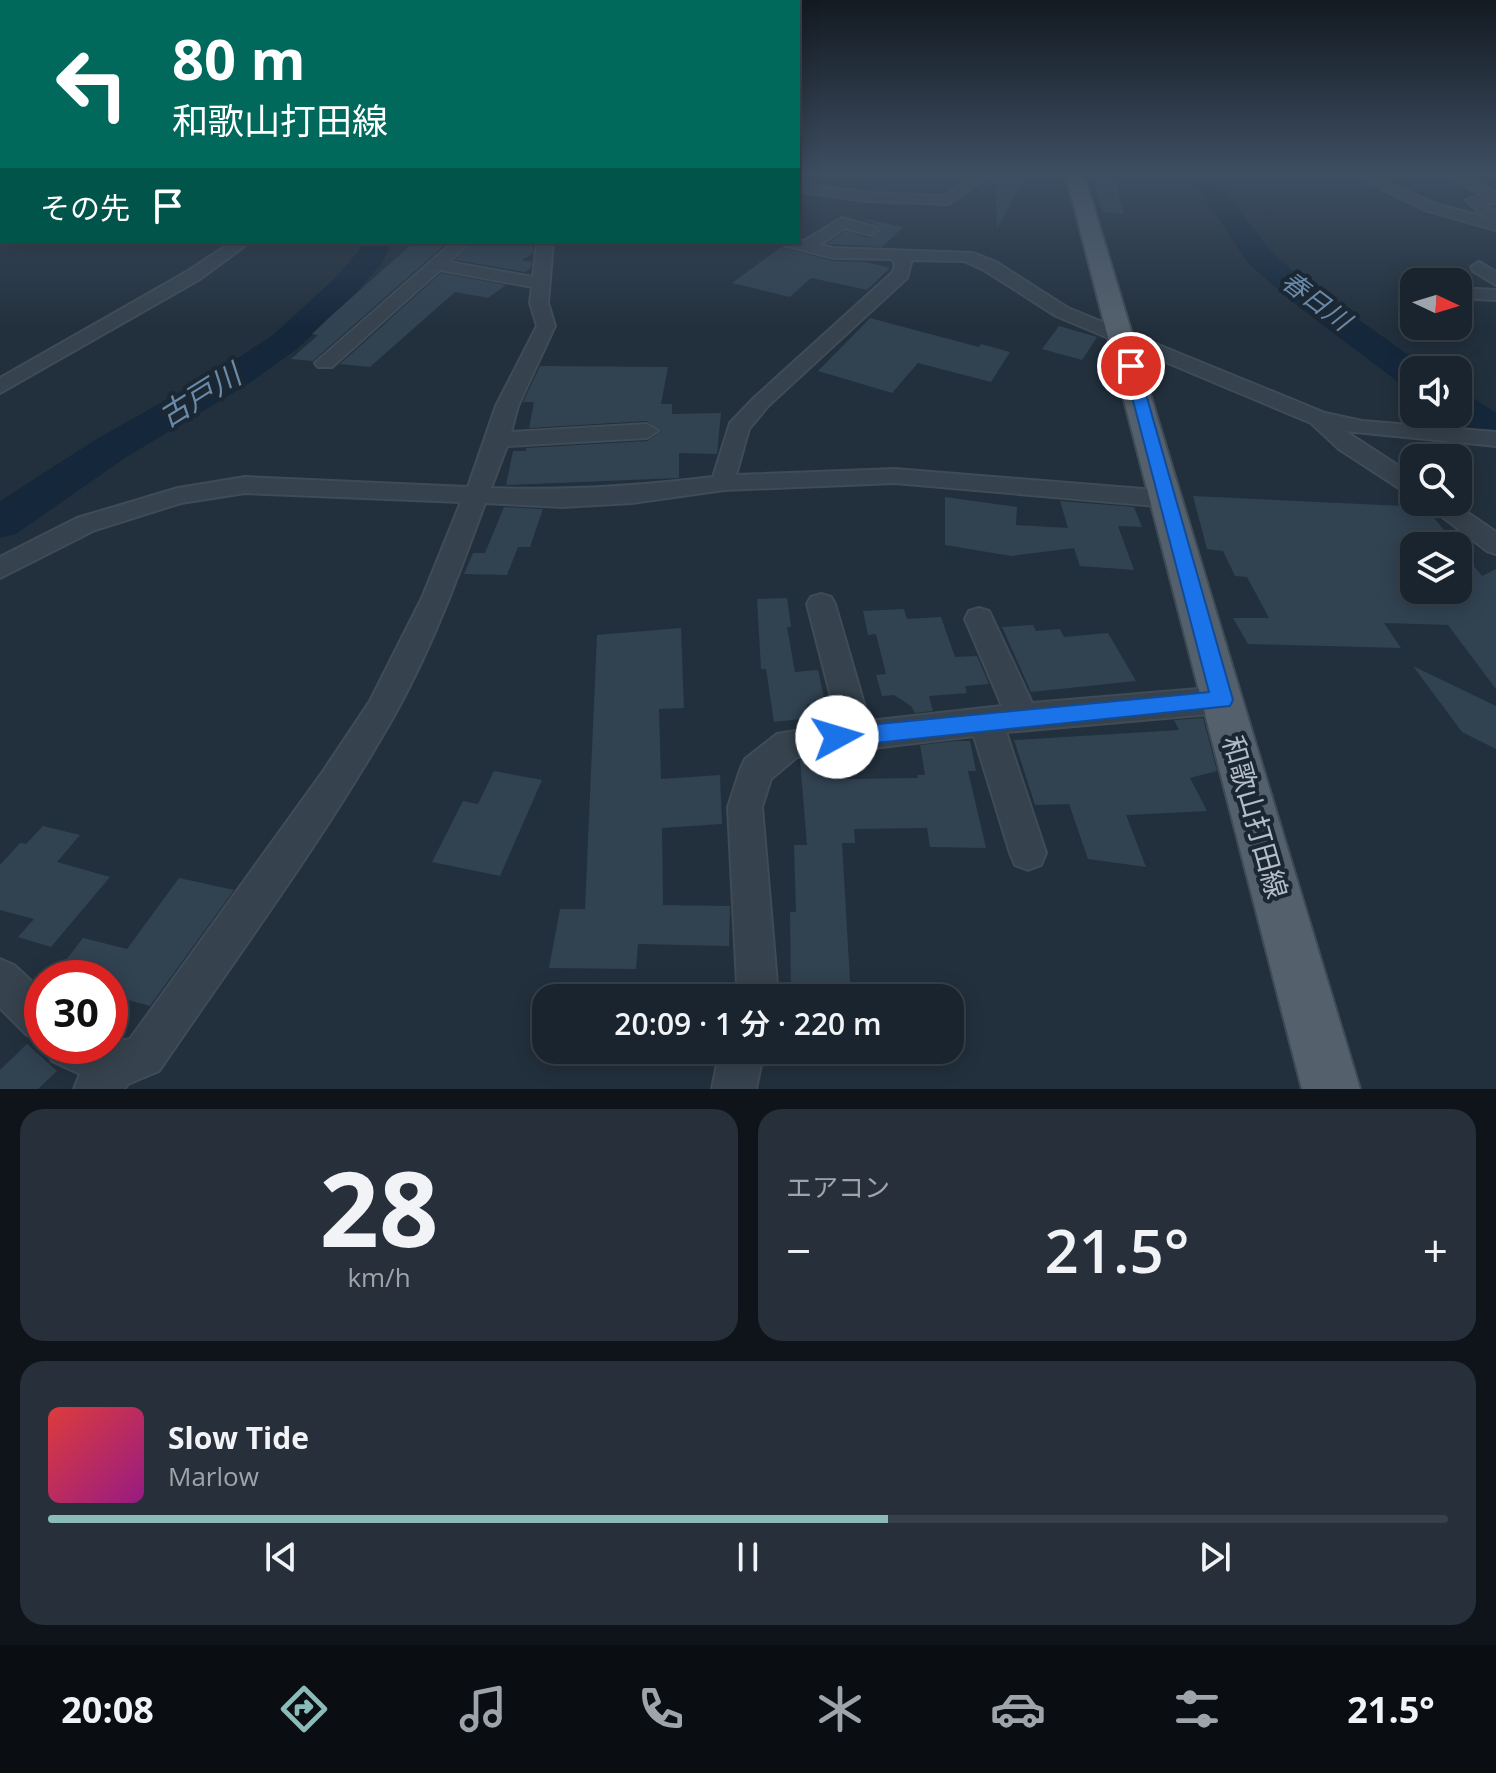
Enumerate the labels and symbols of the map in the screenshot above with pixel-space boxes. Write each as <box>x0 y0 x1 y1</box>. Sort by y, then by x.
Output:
water label: 春日川 <box>1275 262 1361 340</box>
north arrow <box>1400 268 1472 340</box>
pin <box>1097 332 1165 400</box>
water label: 古戸川 <box>150 352 251 436</box>
position arrow <box>795 695 879 779</box>
street label: 和歌山打田線 <box>1215 731 1297 903</box>
speed limit sign: 30 <box>24 960 128 1064</box>

